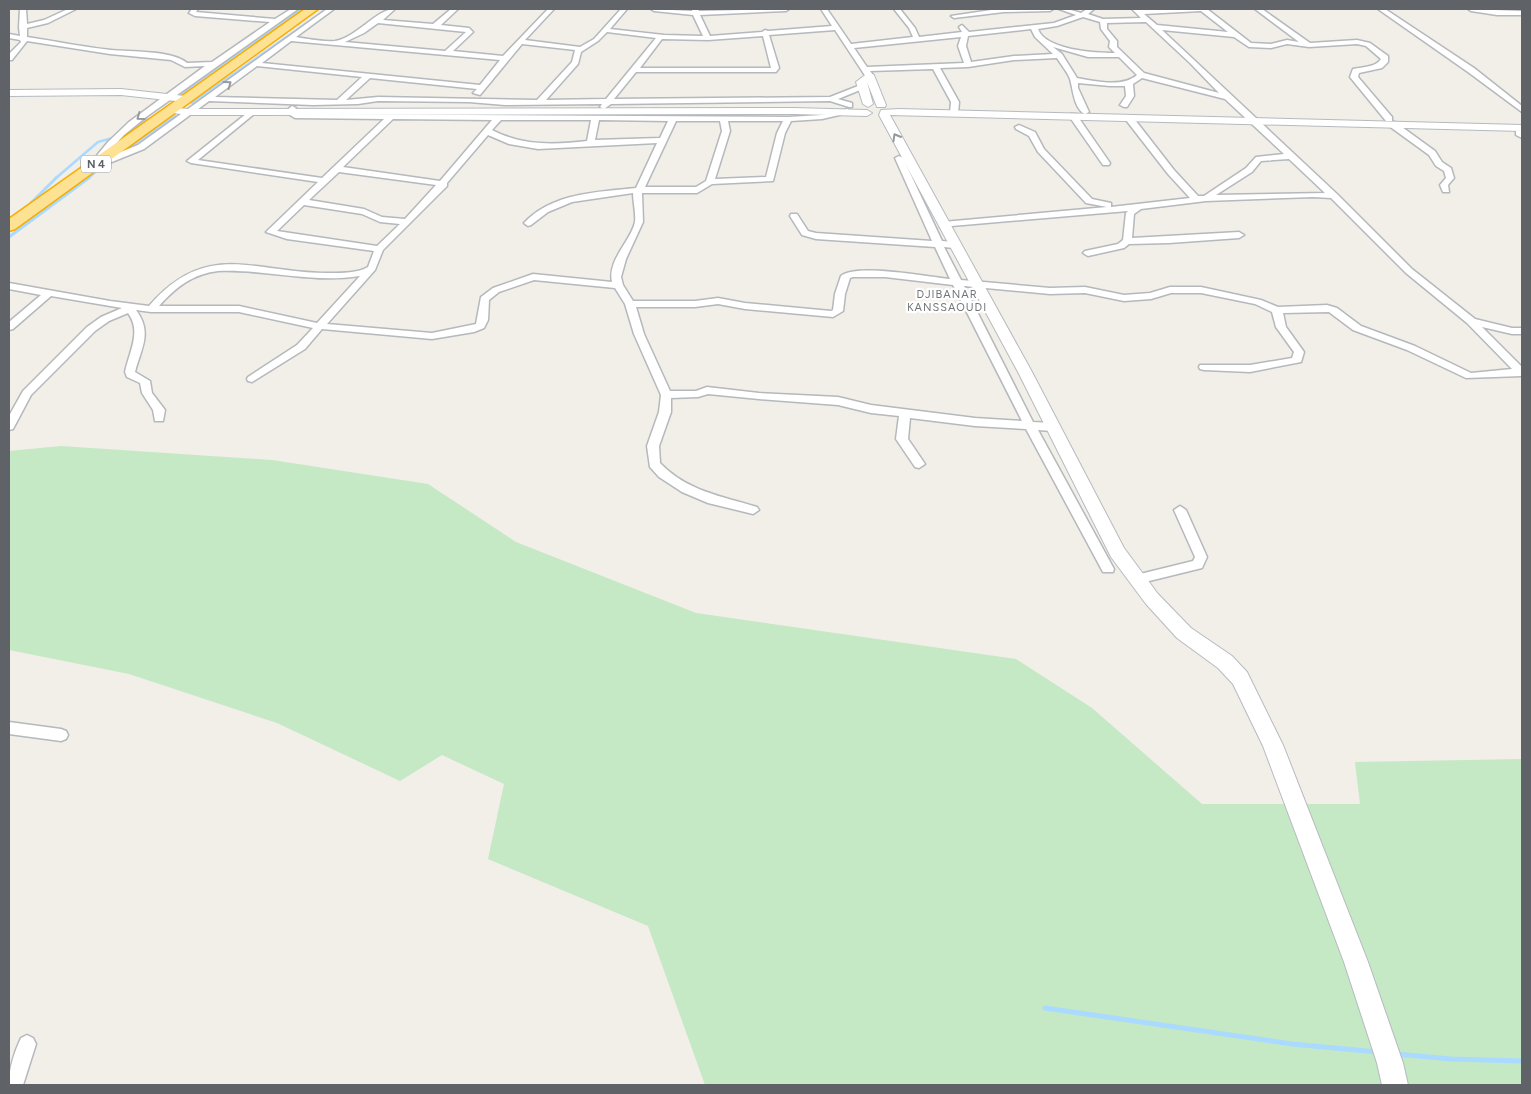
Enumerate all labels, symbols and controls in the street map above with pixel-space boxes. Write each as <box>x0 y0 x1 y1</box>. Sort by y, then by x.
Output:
one-way arrow <box>222 81 232 90</box>
one-way arrow <box>137 111 146 120</box>
one-way arrow <box>893 133 903 142</box>
road number: N 4 <box>81 156 111 172</box>
district label: DJIBANAR KANSSAOUDI <box>907 288 987 314</box>

